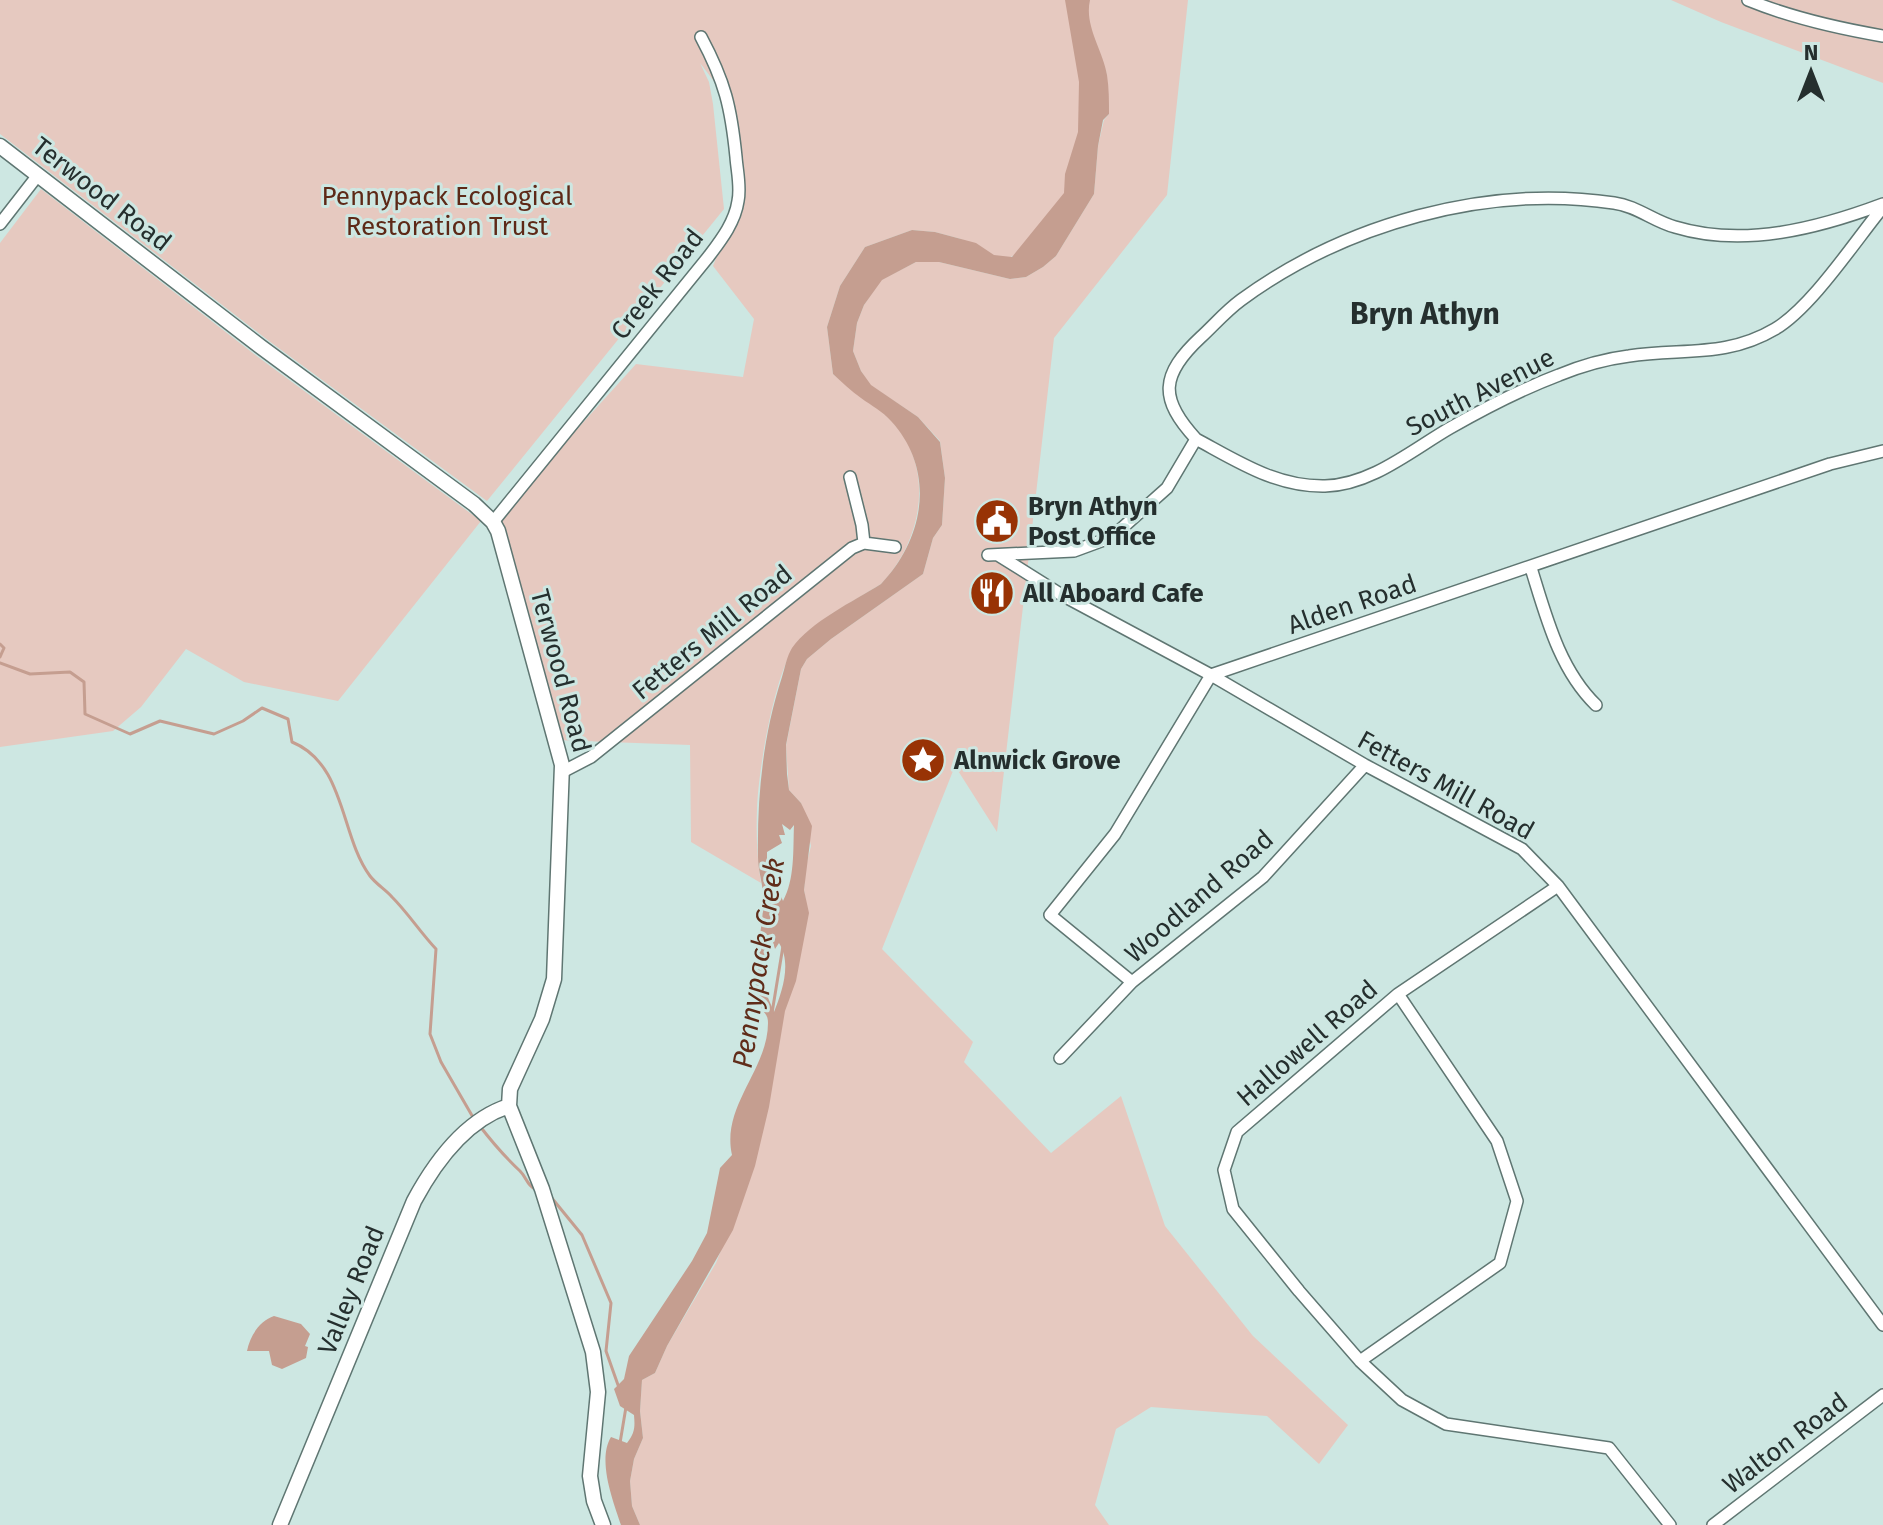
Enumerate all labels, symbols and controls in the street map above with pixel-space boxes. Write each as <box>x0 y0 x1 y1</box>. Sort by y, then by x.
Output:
north arrow <box>1771 32 1851 112</box>
text: N <box>1804 39 1818 66</box>
street label: Terwood Road <box>26 131 177 258</box>
park label: Pennypack Ecological Restoration Trust <box>321 181 573 242</box>
street label: Creek Road <box>605 223 710 346</box>
district label: Bryn Athyn <box>1350 296 1500 332</box>
street label: South Avenue <box>1401 342 1560 443</box>
place label: Bryn Athyn Post Office <box>1028 491 1158 552</box>
public building icon: Bryn Athyn Post Office <box>973 497 1021 545</box>
street label: Fetters Mill Road <box>626 558 799 706</box>
street label: Alden Road <box>1284 568 1421 641</box>
restaurant icon: All Aboard Cafe <box>968 569 1016 617</box>
place label: All Aboard Cafe <box>1022 578 1204 609</box>
street label: Terwood Road <box>524 586 597 756</box>
street label: Fetters Mill Road <box>1352 724 1539 847</box>
place icon: Alnwick Grove <box>899 736 947 784</box>
place label: Alnwick Grove <box>953 745 1121 776</box>
street label: Woodland Road <box>1119 824 1280 969</box>
water label: Pennypack Creek <box>726 856 791 1071</box>
street label: Hallowell Road <box>1230 974 1384 1113</box>
street label: Valley Road <box>312 1221 391 1359</box>
street label: Walton Road <box>1717 1386 1854 1500</box>

